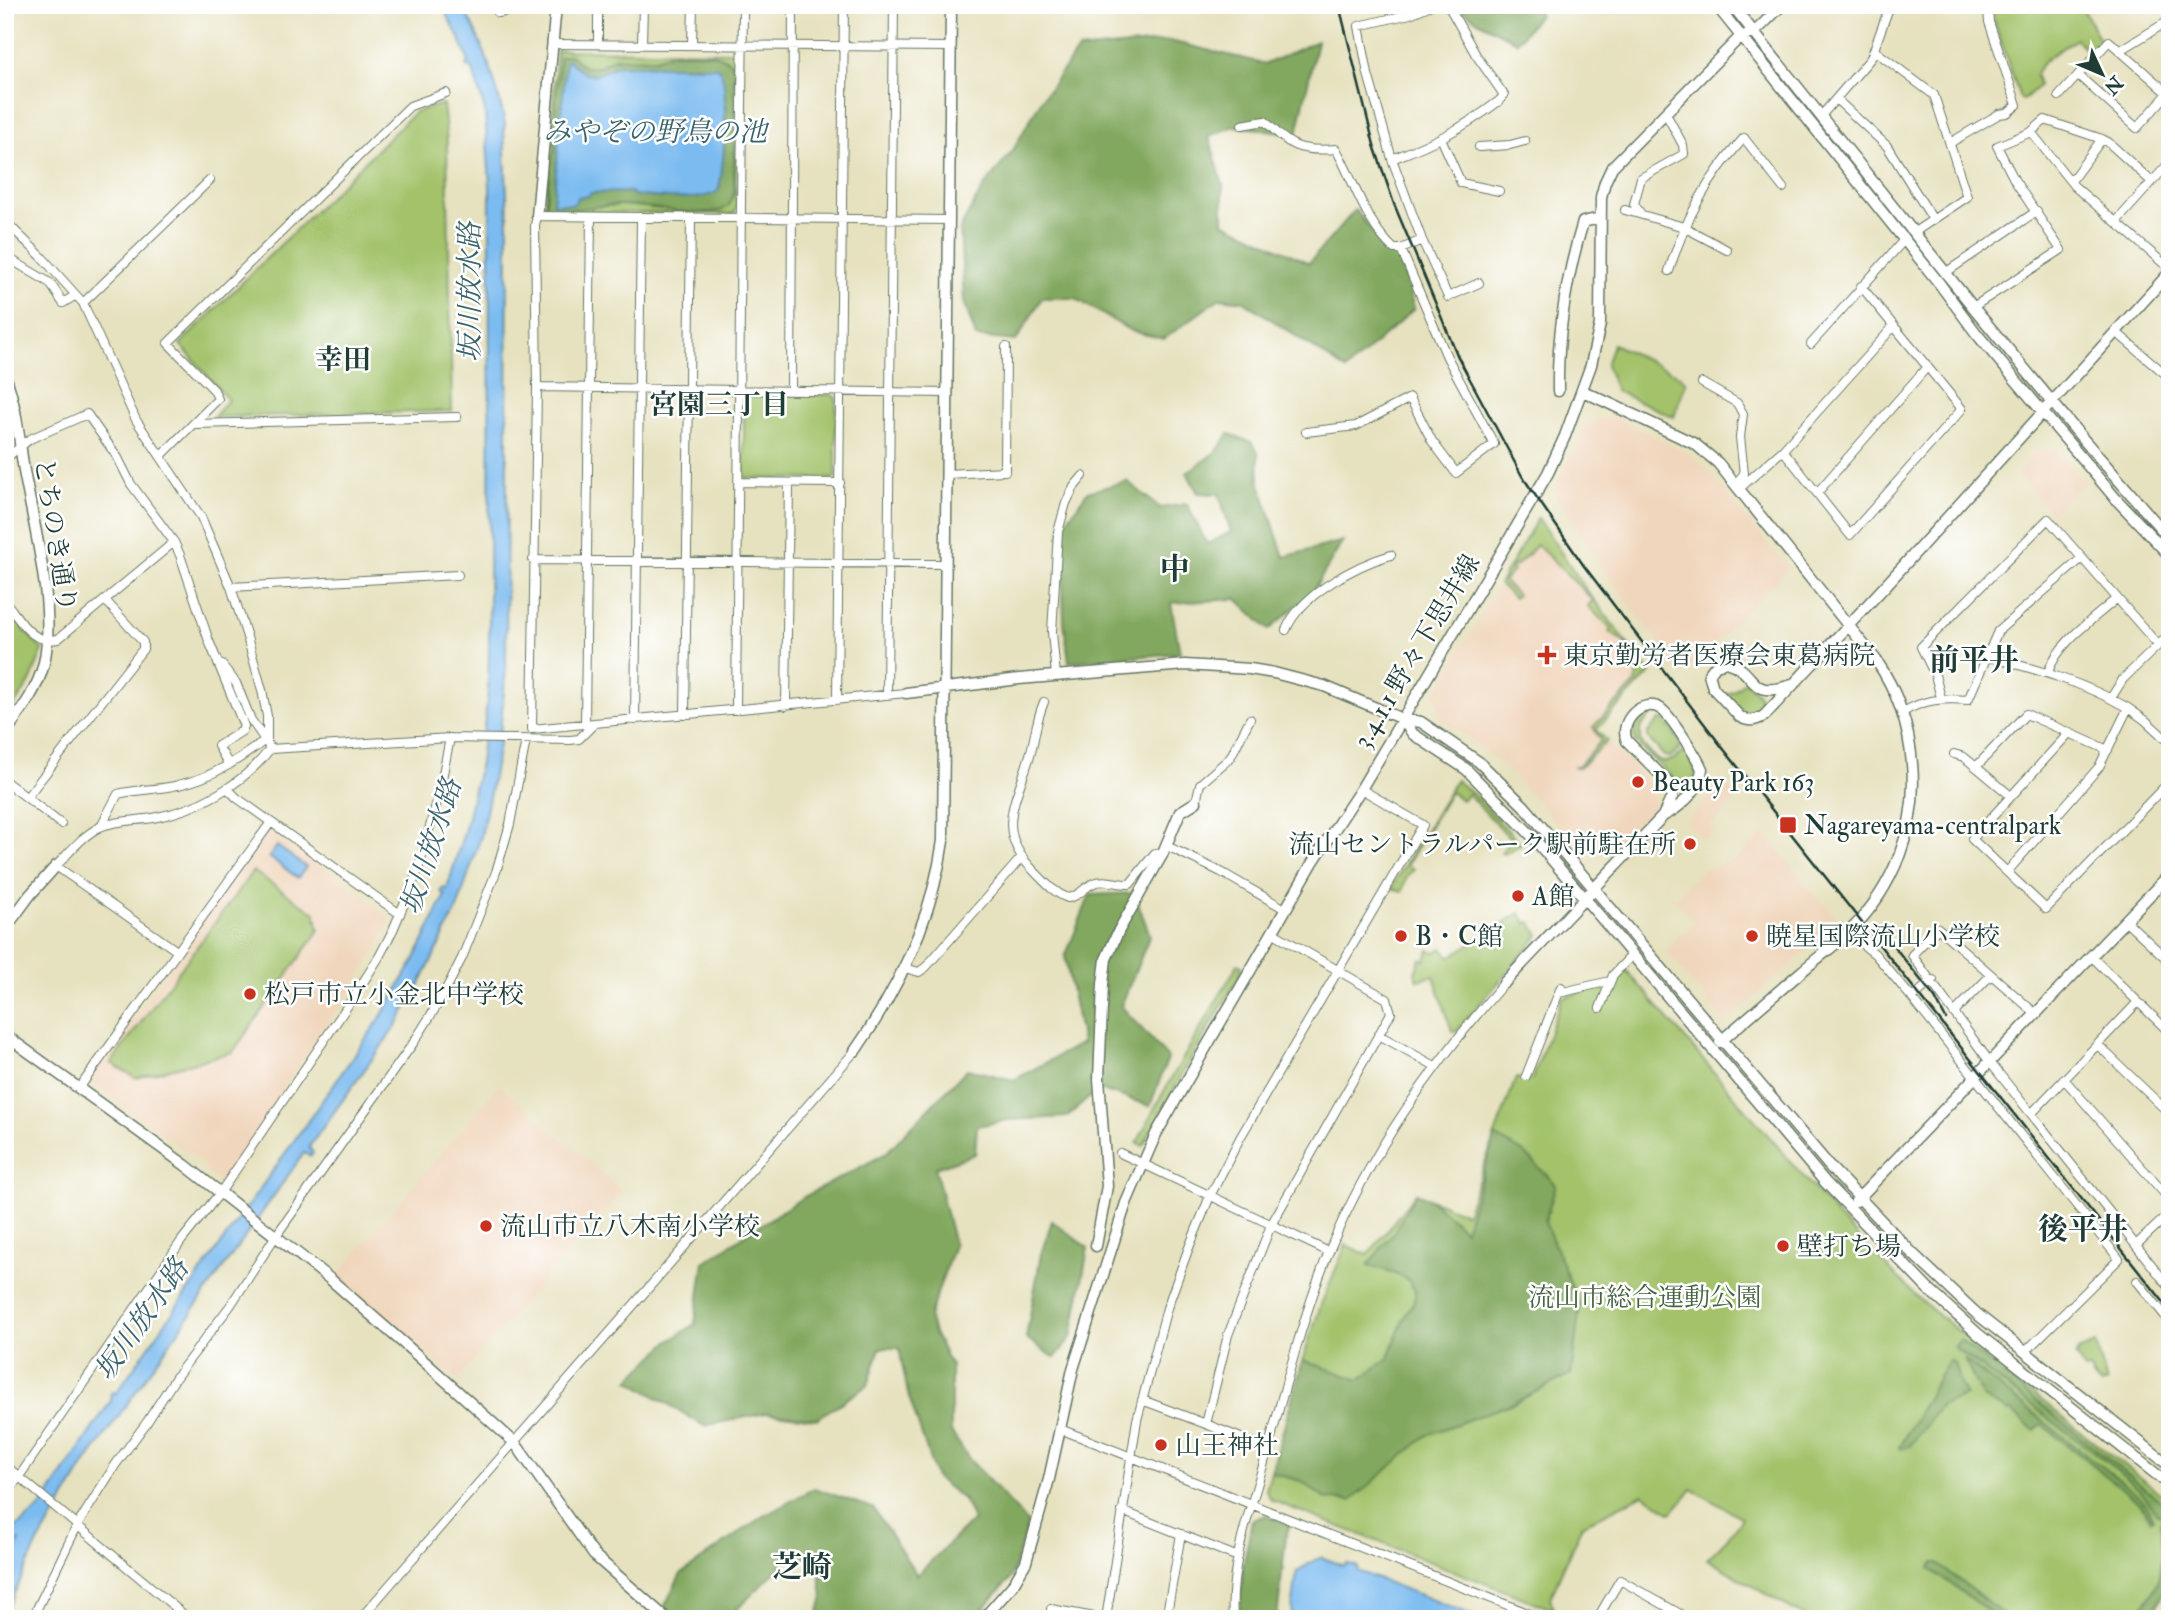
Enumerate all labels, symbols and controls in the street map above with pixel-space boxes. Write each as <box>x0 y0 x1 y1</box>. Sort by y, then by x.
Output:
north arrow <box>2066 38 2136 108</box>
text: N <box>2098 70 2129 100</box>
water label: みやぞの野鳥の池 <box>543 115 770 150</box>
water label: 坂川放水路 <box>453 220 488 362</box>
district label: 幸田 <box>315 343 371 378</box>
district label: 宮園三丁目 <box>649 388 789 423</box>
street label: とちのき通り <box>27 456 83 615</box>
street label: 3.4.1.1 野々下思井線 <box>1346 549 1487 754</box>
district label: 中 <box>1160 551 1190 588</box>
place label: 東京勤労者医療会東葛病院 <box>1563 640 1875 672</box>
district label: 前平井 <box>1929 642 2019 679</box>
marker: 東京勤労者医療会東葛病院 <box>1537 645 1557 665</box>
place label: Beauty Park 163 <box>1652 767 1814 799</box>
water label: 坂川放水路 <box>393 773 470 918</box>
marker: Beauty Park 163 <box>1630 774 1646 790</box>
place label: Nagareyama-centralpark <box>1804 810 2062 843</box>
marker: Nagareyama-centralpark <box>1778 815 1798 835</box>
place label: 流山セントラルパーク駅前駐在所 <box>1289 829 1676 861</box>
marker: 流山セントラルパーク駅前駐在所 <box>1682 836 1698 852</box>
place label: A館 <box>1531 881 1575 913</box>
marker: A館 <box>1510 888 1526 904</box>
place label: B・C館 <box>1415 921 1503 953</box>
place label: 暁星国際流山小学校 <box>1766 921 2000 953</box>
marker: B・C館 <box>1393 928 1409 944</box>
marker: 暁星国際流山小学校 <box>1744 928 1760 944</box>
place label: 松戸市立小金北中学校 <box>264 979 524 1011</box>
marker: 松戸市立小金北中学校 <box>242 986 258 1002</box>
place label: 流山市立八木南小学校 <box>500 1211 760 1243</box>
district label: 後平井 <box>2038 1211 2128 1248</box>
marker: 流山市立八木南小学校 <box>478 1218 494 1234</box>
place label: 壁打ち場 <box>1797 1231 1901 1263</box>
marker: 壁打ち場 <box>1775 1238 1791 1254</box>
water label: 坂川放水路 <box>88 1251 198 1387</box>
park label: 流山市総合運動公園 <box>1528 1282 1762 1314</box>
place label: 山王神社 <box>1175 1430 1279 1462</box>
marker: 山王神社 <box>1153 1437 1169 1453</box>
district label: 芝崎 <box>772 1549 832 1586</box>

